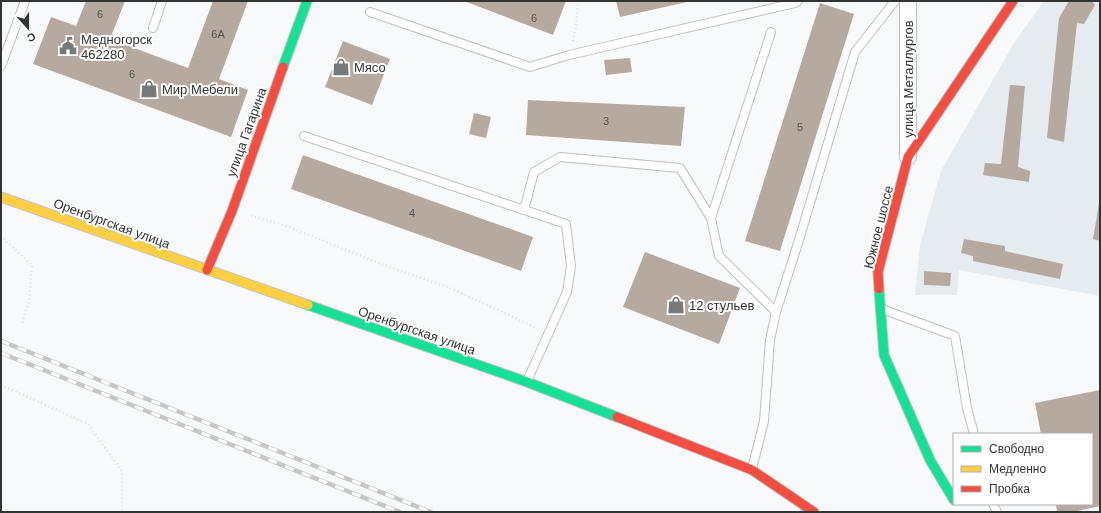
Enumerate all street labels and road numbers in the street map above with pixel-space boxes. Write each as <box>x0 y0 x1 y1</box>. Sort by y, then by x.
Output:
street label: улица Металлургов <box>901 20 916 138</box>
street label: улица Гагарина <box>223 85 270 179</box>
street label: Южное шоссе <box>861 184 896 270</box>
street label: Оренбургская улица <box>51 195 173 252</box>
street label: Оренбургская улица <box>356 303 478 358</box>

